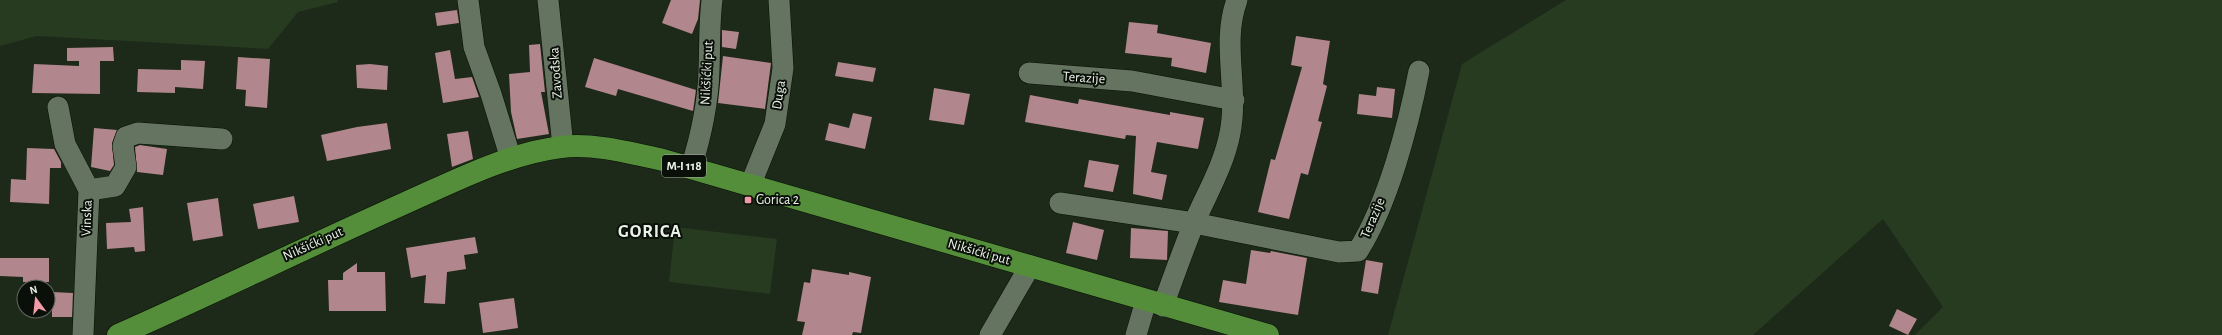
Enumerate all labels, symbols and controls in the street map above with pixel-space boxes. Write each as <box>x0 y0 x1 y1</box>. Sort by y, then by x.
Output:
street label: Nikšićki put <box>698 40 716 105</box>
street label: Zavođska <box>547 46 565 99</box>
street label: Terazije <box>1062 70 1106 86</box>
street label: Duga <box>770 79 788 111</box>
road number: M-I 118 <box>662 155 706 177</box>
place label: Gorica 2 <box>756 193 799 207</box>
marker: Gorica 2 <box>743 195 753 205</box>
street label: Terazije <box>1358 196 1388 240</box>
street label: Vinska <box>79 199 95 236</box>
district label: GORICA <box>618 223 682 241</box>
street label: Nikšićki put <box>281 224 346 263</box>
street label: Nikšićki put <box>946 236 1012 268</box>
north arrow <box>16 279 56 319</box>
text: N <box>28 284 39 296</box>

